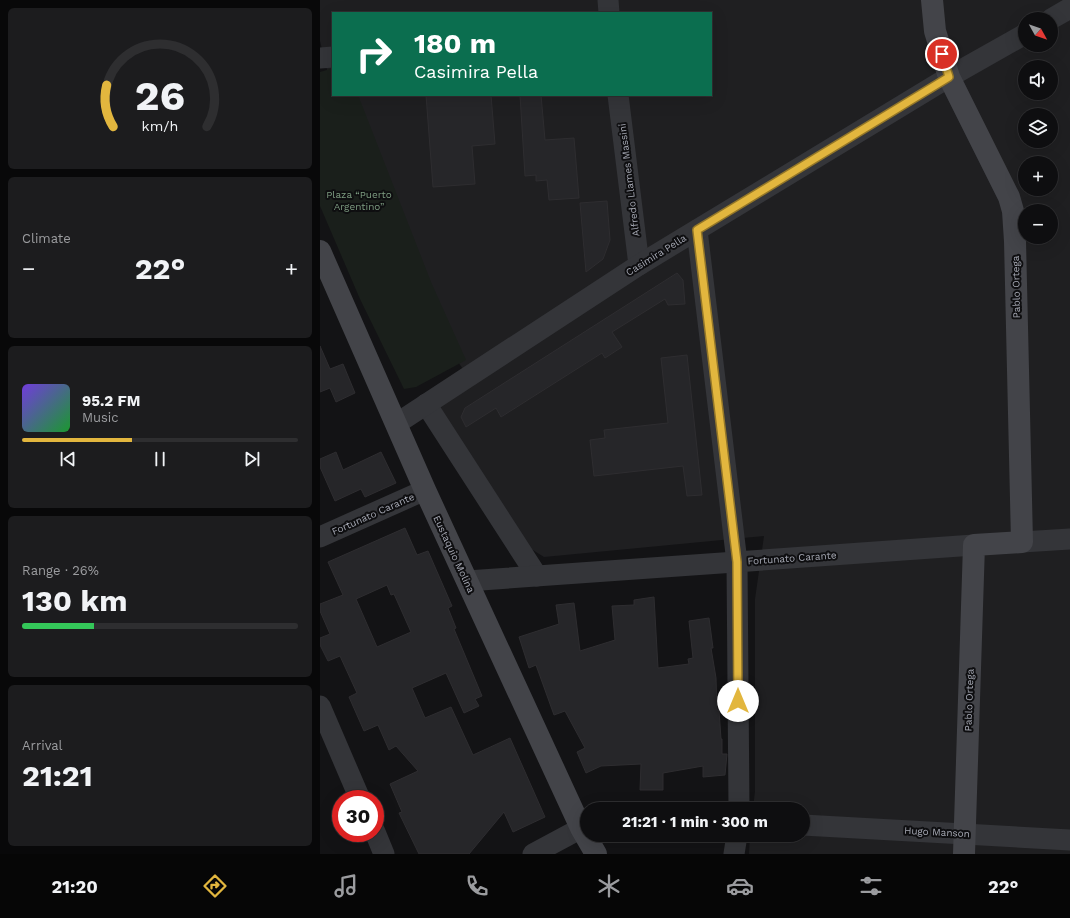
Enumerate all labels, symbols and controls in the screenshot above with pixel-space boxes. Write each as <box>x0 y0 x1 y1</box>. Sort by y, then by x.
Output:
north arrow <box>1018 12 1058 52</box>
map controls <box>1018 12 1058 244</box>
text: 180 m <box>414 27 496 60</box>
icon: right <box>348 28 400 80</box>
pin <box>925 37 959 71</box>
icon: arrive <box>931 43 953 65</box>
button: sound <box>1018 60 1058 100</box>
text: Casimira Pella <box>414 61 538 82</box>
text: 26 <box>135 70 185 119</box>
button: layers <box>1018 108 1058 148</box>
text: km/h <box>142 117 178 133</box>
street label: Alfredo Llames Massini <box>617 123 641 237</box>
button: + <box>1018 156 1058 196</box>
park label: Plaza “Puerto Argentino” <box>326 189 392 212</box>
button: − <box>1018 204 1058 244</box>
text: Climate <box>22 231 71 246</box>
street label: Casimira Pella <box>624 232 688 278</box>
text: 22° <box>135 251 185 286</box>
street label: Pablo Ortega <box>1010 255 1022 318</box>
text: − <box>22 256 35 281</box>
text: + <box>285 256 298 281</box>
text: 95.2 FM <box>82 392 140 410</box>
text: Music <box>82 410 119 425</box>
icon: previous <box>57 448 79 470</box>
icon: pause <box>149 448 171 470</box>
icon: next <box>241 448 263 470</box>
street label: Fortunato Carante <box>330 491 416 537</box>
street label: Eustaquio Molina <box>431 514 477 595</box>
street label: Fortunato Carante <box>747 549 837 567</box>
text: Range · 26% <box>22 563 99 578</box>
text: 130 km <box>22 583 128 618</box>
street label: Pablo Ortega <box>962 668 976 732</box>
position arrow <box>717 680 759 722</box>
text: Arrival <box>22 738 63 753</box>
text: 21:21 <box>22 758 93 793</box>
speed limit sign: 30 <box>332 790 384 842</box>
text: 21:21 · 1 min · 300 m <box>622 813 768 831</box>
street label: Hugo Manson <box>904 825 970 839</box>
icon: directions <box>201 872 229 900</box>
icon: music <box>332 872 360 900</box>
icon: phone <box>463 872 491 900</box>
icon: climate <box>595 872 623 900</box>
icon: car <box>726 872 754 900</box>
icon: filters <box>857 872 885 900</box>
text: 21:20 <box>52 876 98 897</box>
text: 22° <box>988 876 1018 897</box>

